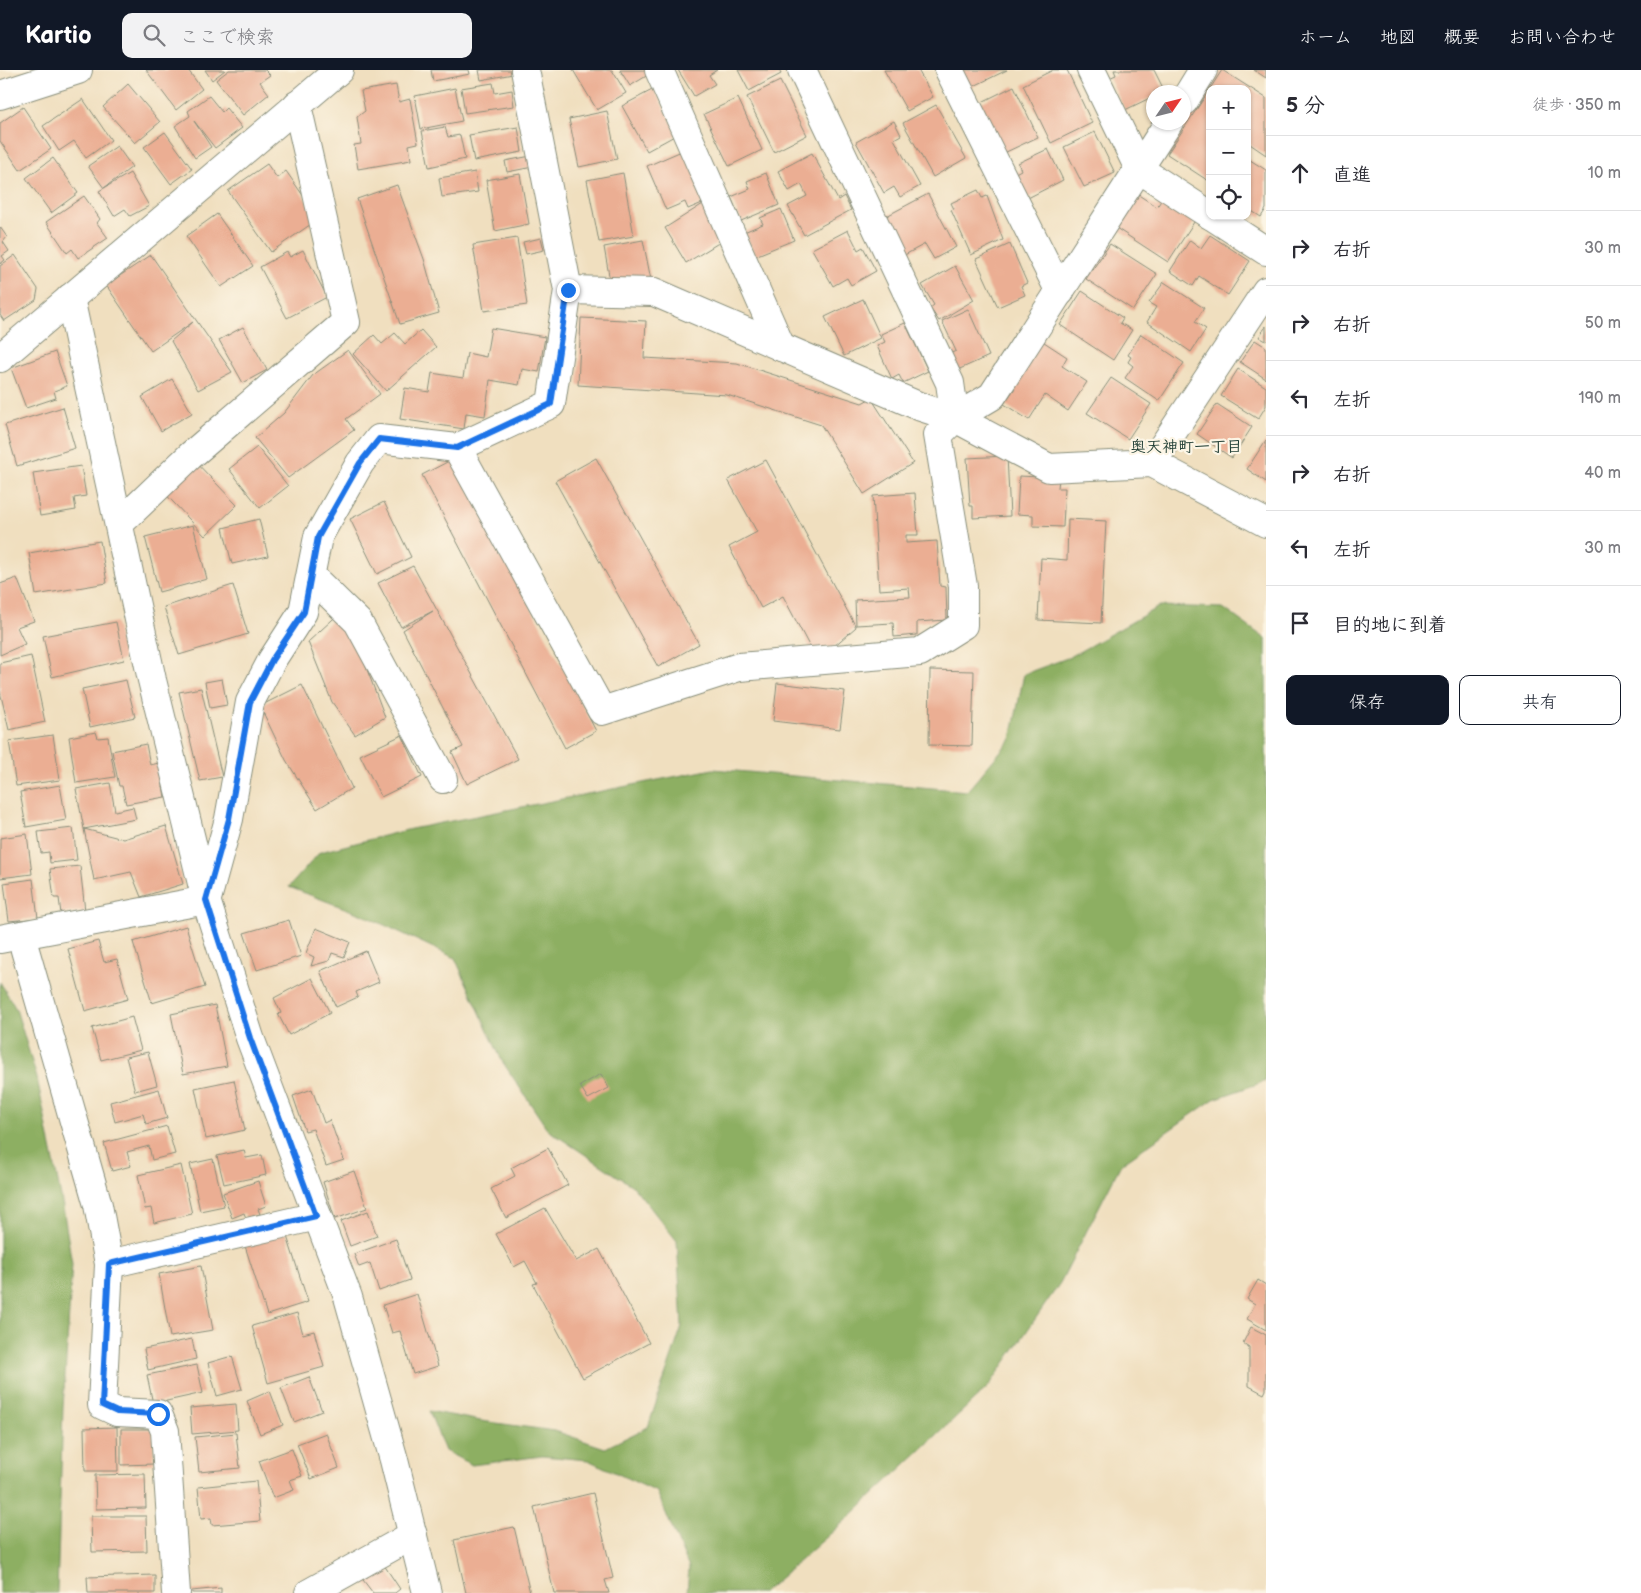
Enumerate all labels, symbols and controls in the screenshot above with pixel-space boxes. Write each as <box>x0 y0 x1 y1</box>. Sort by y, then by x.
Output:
search box <box>122 13 472 58</box>
text: Kartio <box>25 21 92 50</box>
icon: search <box>140 21 168 49</box>
text: ここで検索 <box>180 26 275 49</box>
text: ホーム <box>1299 27 1352 48</box>
text: 地図 <box>1380 27 1416 48</box>
text: 概要 <box>1444 27 1480 48</box>
text: お問い合わせ <box>1508 27 1616 48</box>
north arrow <box>1146 85 1191 130</box>
map controls <box>1206 85 1251 220</box>
button: + <box>1206 85 1251 130</box>
text: 5 分 <box>1286 93 1325 118</box>
text: 徒歩 · 350 m <box>1533 96 1621 115</box>
button: − <box>1206 130 1251 175</box>
icon: ahead <box>1286 159 1314 187</box>
text: 直進 <box>1333 164 1371 187</box>
text: 10 m <box>1588 164 1621 183</box>
button: locate <box>1206 175 1251 220</box>
icon: right <box>1286 234 1314 262</box>
text: 右折 <box>1333 239 1371 262</box>
text: 30 m <box>1584 239 1621 258</box>
route end <box>557 279 580 302</box>
icon: right <box>1286 309 1314 337</box>
text: 右折 <box>1333 314 1371 337</box>
text: 50 m <box>1585 314 1621 333</box>
icon: left <box>1286 384 1314 412</box>
text: 左折 <box>1333 389 1371 412</box>
text: 190 m <box>1579 389 1621 408</box>
district label: 奥天神町一丁目 <box>1130 438 1242 457</box>
icon: right <box>1286 459 1314 487</box>
text: 右折 <box>1333 464 1371 487</box>
text: 40 m <box>1584 464 1621 483</box>
icon: left <box>1286 534 1314 562</box>
text: 左折 <box>1333 539 1371 562</box>
text: 30 m <box>1584 539 1621 558</box>
icon: arrive <box>1286 609 1314 637</box>
text: 目的地に到着 <box>1333 614 1447 637</box>
button: 保存 <box>1286 675 1449 725</box>
button: 共有 <box>1459 675 1621 725</box>
route start <box>147 1403 170 1426</box>

